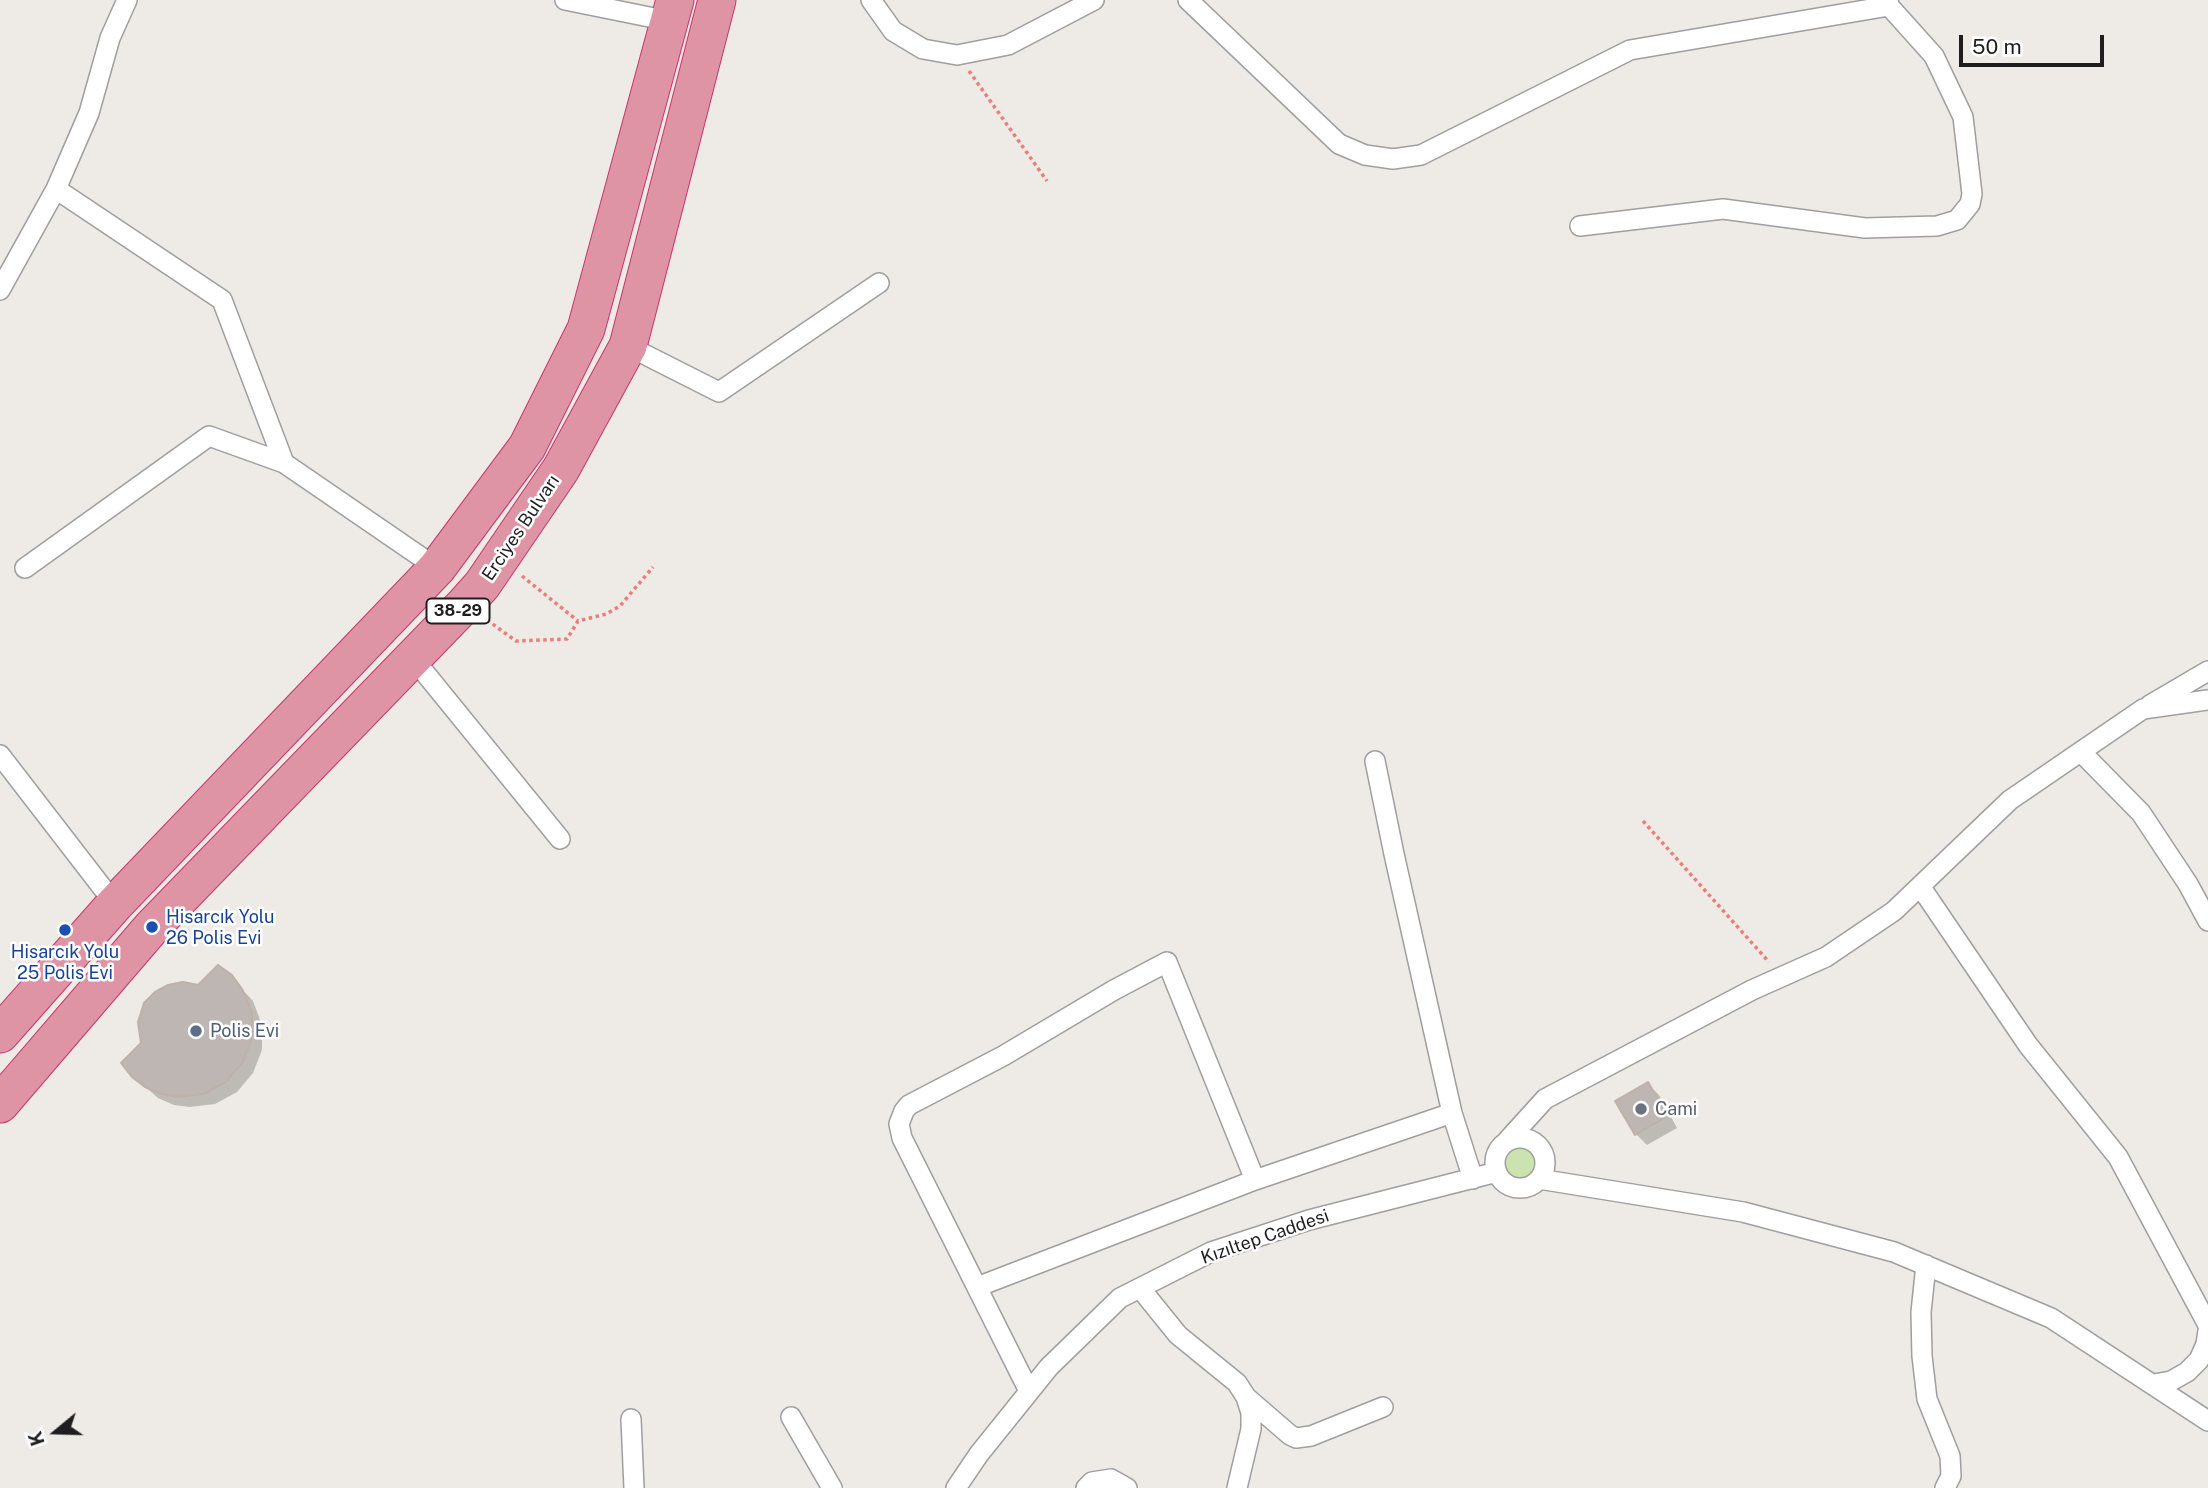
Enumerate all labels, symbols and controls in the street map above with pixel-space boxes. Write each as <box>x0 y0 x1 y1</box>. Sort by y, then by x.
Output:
scale bar <box>1963 21 2108 65</box>
text: 50 m <box>1972 34 2022 59</box>
street label: Erciyes Bulvarı <box>478 471 564 585</box>
road number: 38-29 <box>426 598 490 624</box>
place label: Hisarcık Yolu 26 Polis Evi <box>166 906 274 948</box>
marker: Hisarcık Yolu 26 Polis Evi <box>144 919 160 935</box>
marker: Hisarcık Yolu 25 Polis Evi <box>57 922 73 938</box>
place label: Hisarcık Yolu 25 Polis Evi <box>11 941 119 984</box>
place label: Polis Evi <box>210 1020 279 1042</box>
marker: Polis Evi <box>188 1023 204 1039</box>
place label: Cami <box>1655 1098 1697 1120</box>
marker: Cami <box>1633 1101 1649 1117</box>
street label: Kızıltep Caddesi <box>1198 1205 1332 1269</box>
north arrow <box>21 1397 91 1467</box>
text: K <box>24 1429 49 1449</box>

